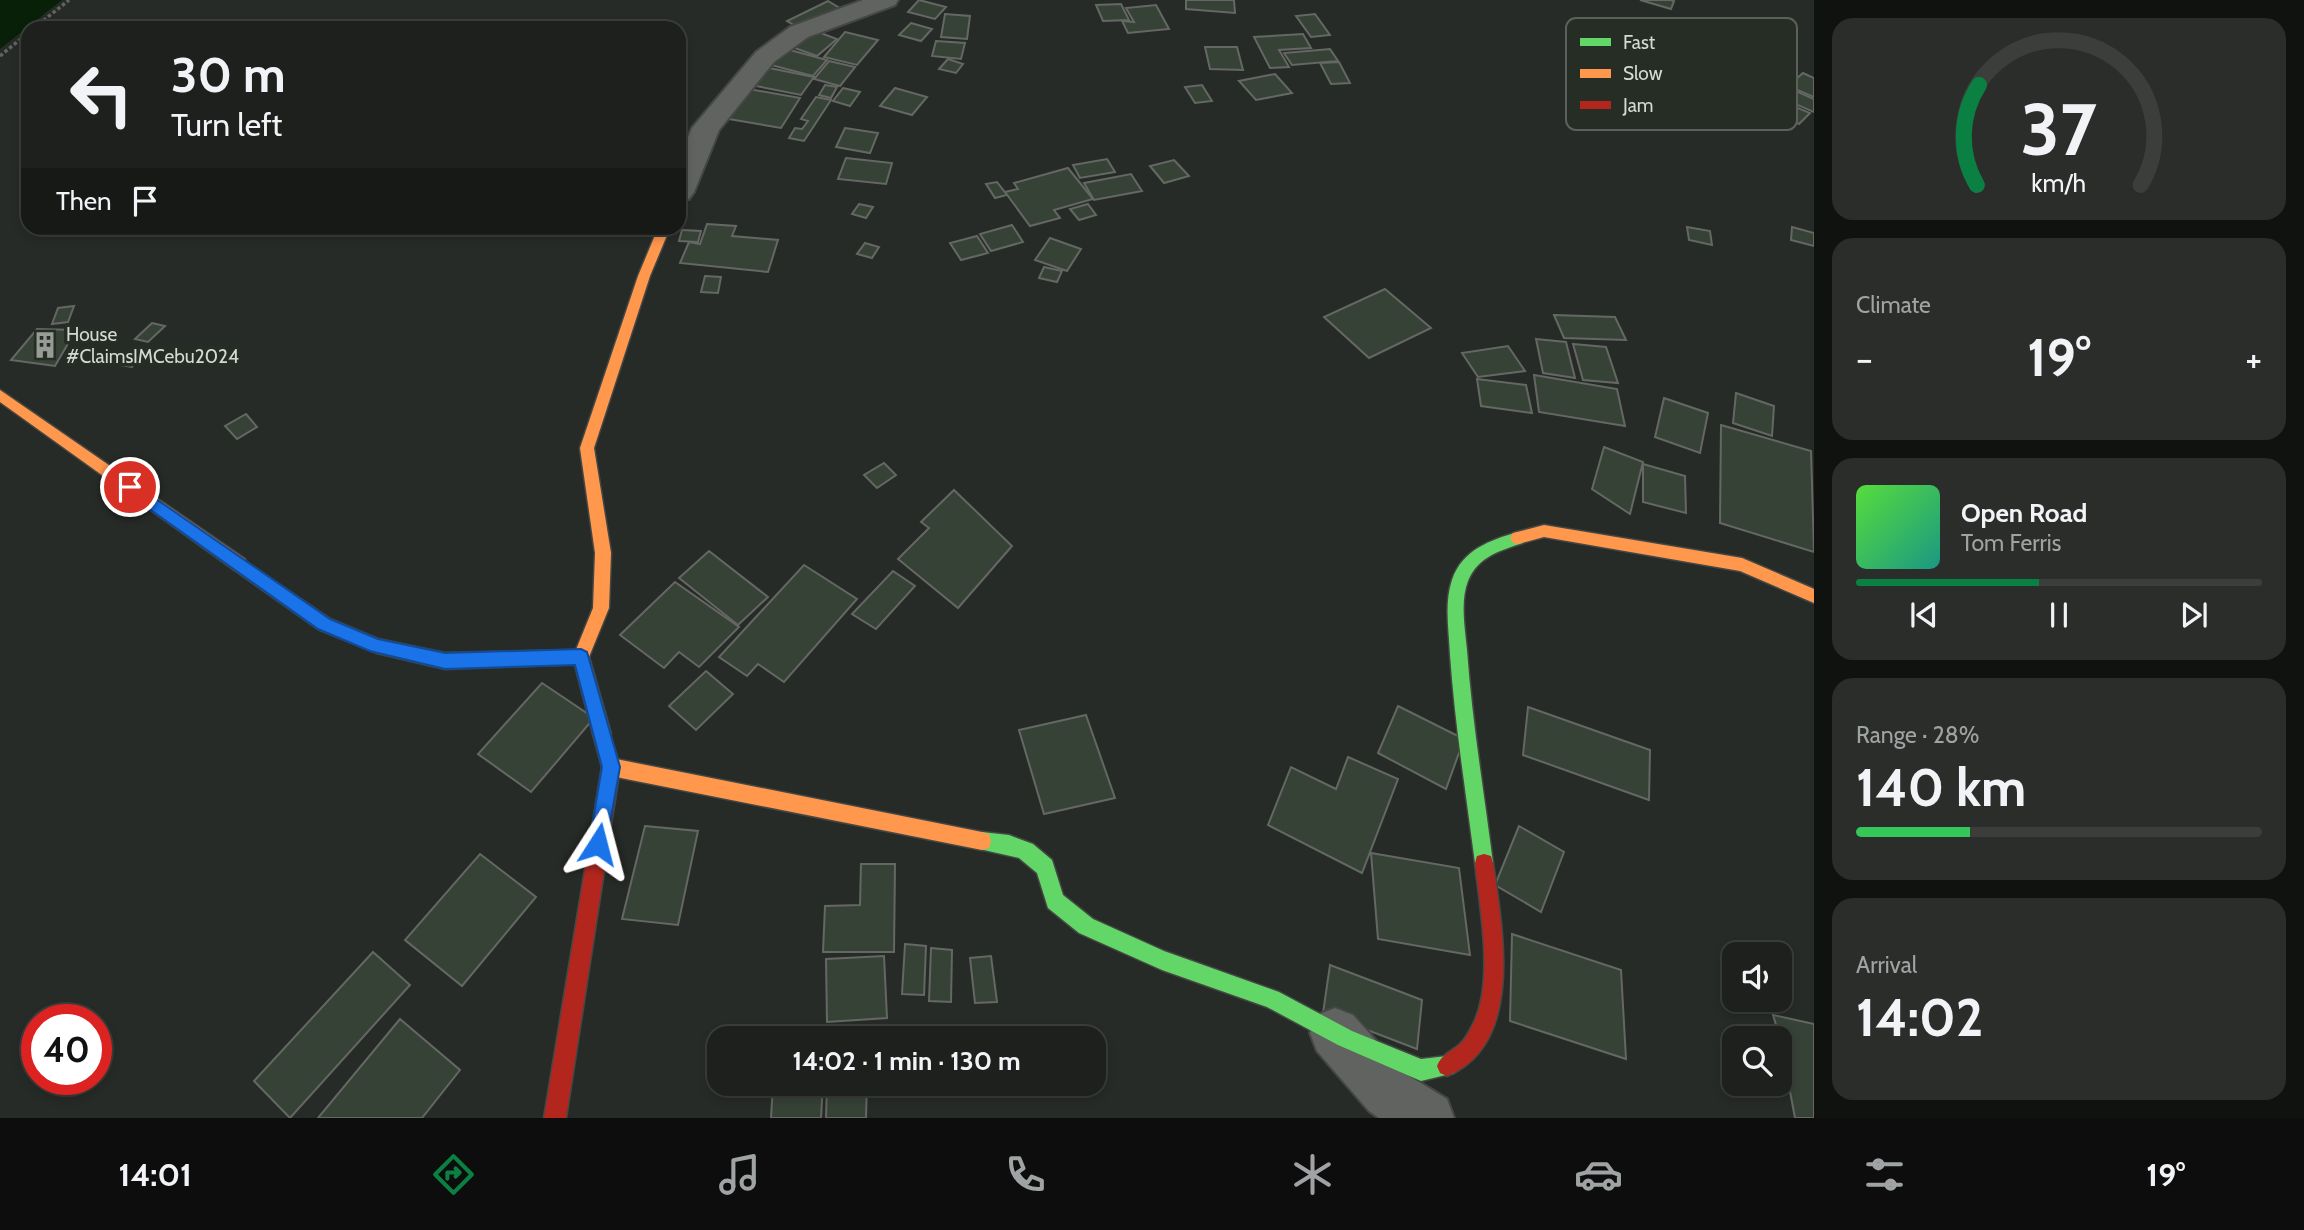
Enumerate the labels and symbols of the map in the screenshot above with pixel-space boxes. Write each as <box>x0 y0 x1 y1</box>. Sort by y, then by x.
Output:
legend <box>1566 18 1797 130</box>
text: Fast <box>1623 31 1656 54</box>
text: Slow <box>1623 62 1663 85</box>
text: Jam <box>1622 94 1653 117</box>
place label: House #ClaimsIMCebu2024 <box>66 323 239 368</box>
building icon: House #ClaimsIMCebu2024 <box>30 330 60 360</box>
pin <box>100 457 160 517</box>
position arrow <box>561 807 635 881</box>
speed limit sign: 40 <box>21 1004 112 1095</box>

